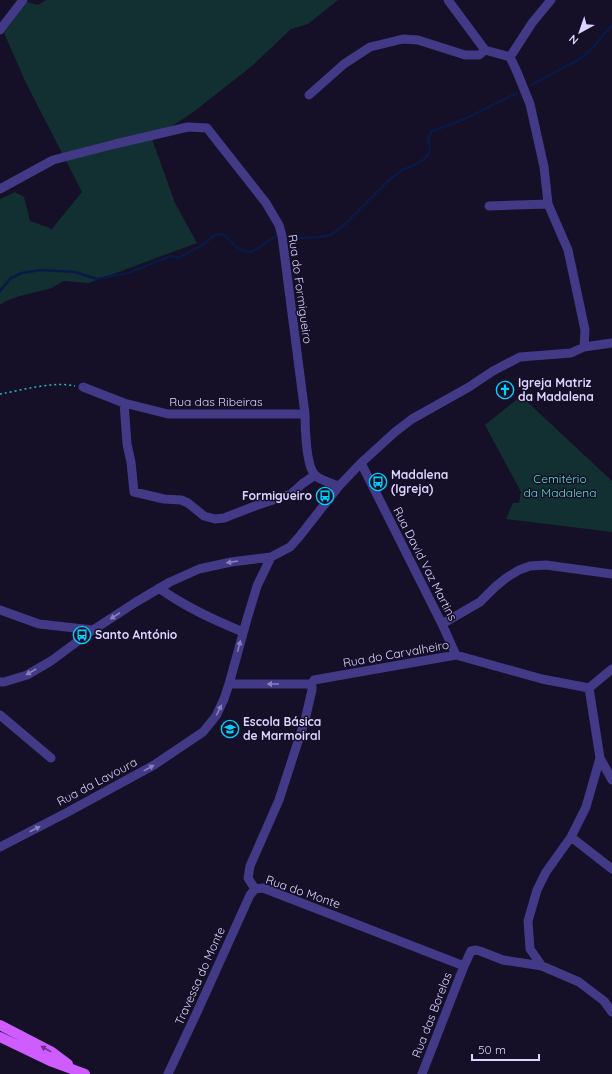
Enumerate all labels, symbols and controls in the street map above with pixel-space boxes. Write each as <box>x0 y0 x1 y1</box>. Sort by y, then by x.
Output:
north arrow <box>560 12 600 52</box>
text: N <box>566 32 581 48</box>
street label: Rua do Formigueiro <box>285 233 316 345</box>
place label: Igreja Matriz da Madalena <box>518 375 594 404</box>
church icon: Igreja Matriz da Madalena <box>495 380 515 400</box>
street label: Rua das Ribeiras <box>169 394 263 409</box>
place label: Madalena (Igreja) <box>391 467 448 496</box>
park label: Cemitério da Madalena <box>523 471 597 500</box>
bus stop icon: Madalena (Igreja) <box>368 472 388 492</box>
bus stop icon: Formigueiro <box>315 486 335 506</box>
place label: Formigueiro <box>242 488 313 503</box>
street label: Rua David Vaz Martins <box>390 504 461 623</box>
one-way arrow <box>226 559 238 565</box>
one-way arrow <box>109 612 121 619</box>
bus stop icon: Santo António <box>72 625 92 645</box>
place label: Santo António <box>95 627 178 642</box>
street label: Rua do Carvalheiro <box>342 637 450 670</box>
one-way arrow <box>237 640 243 652</box>
one-way arrow <box>25 669 37 676</box>
one-way arrow <box>266 681 279 687</box>
one-way arrow <box>216 704 222 715</box>
place label: Escola Básica de Marmoiral <box>243 714 321 743</box>
school or university icon: Escola Básica de Marmoiral <box>220 719 240 739</box>
street label: Rua da Lavoura <box>54 754 139 809</box>
one-way arrow <box>143 764 155 771</box>
one-way arrow <box>29 826 40 832</box>
street label: Rua do Monte <box>264 872 343 911</box>
street label: Travessa do Monte <box>171 924 228 1027</box>
street label: Rua das Borelas <box>408 970 455 1060</box>
scale bar <box>472 1036 539 1062</box>
text: 50 m <box>478 1042 506 1057</box>
one-way arrow <box>40 1045 52 1052</box>

